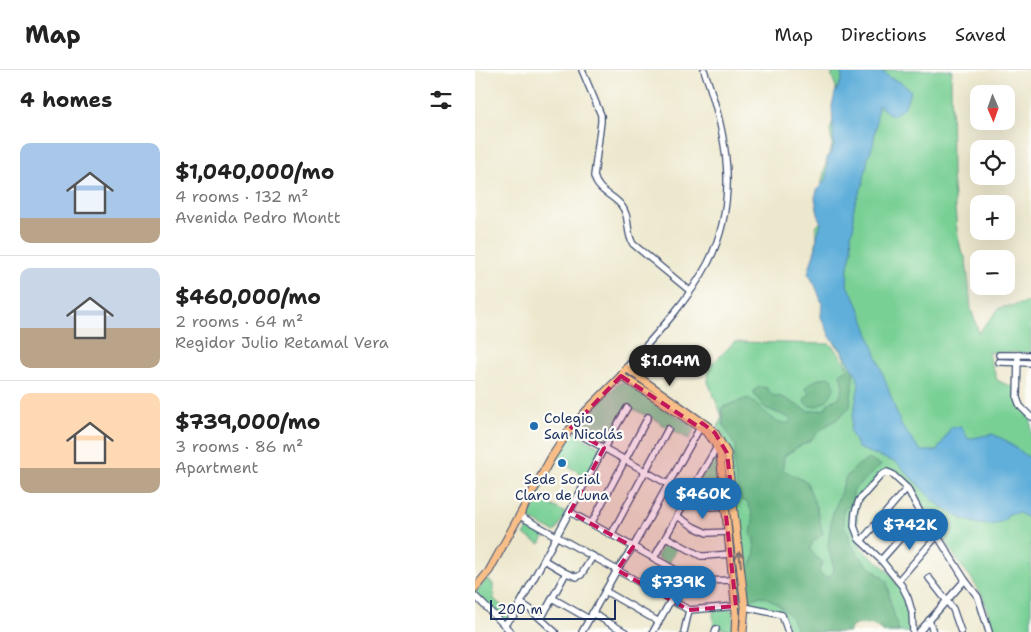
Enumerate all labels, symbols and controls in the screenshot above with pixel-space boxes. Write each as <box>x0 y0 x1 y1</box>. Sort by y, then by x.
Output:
text: Map <box>25 19 81 51</box>
text: Map <box>775 23 813 47</box>
text: Directions <box>841 23 927 47</box>
text: Saved <box>955 23 1006 47</box>
north arrow <box>970 85 1015 130</box>
map controls <box>970 85 1015 295</box>
text: 4 homes <box>20 86 112 114</box>
icon: filters <box>427 86 455 114</box>
button: locate <box>970 140 1015 185</box>
text: $1,040,000/mo <box>175 158 334 186</box>
icon: home <box>60 163 120 223</box>
text: 4 rooms · 132 m² <box>175 186 309 207</box>
button: + <box>970 195 1015 240</box>
text: Avenida Pedro Montt <box>175 207 341 228</box>
button: − <box>970 250 1015 295</box>
text: $460,000/mo <box>175 283 321 311</box>
icon: home <box>60 288 120 348</box>
text: 2 rooms · 64 m² <box>175 311 303 332</box>
text: Regidor Julio Retamal Vera <box>175 332 389 353</box>
pin: $1.04M <box>629 344 711 387</box>
text: $1.04M <box>640 350 700 371</box>
text: $739,000/mo <box>175 408 320 436</box>
place label: Colegio San Nicolás <box>544 409 623 443</box>
icon: home <box>60 413 120 473</box>
marker: Colegio San Nicolás <box>528 420 540 432</box>
text: 3 rooms · 86 m² <box>175 436 303 457</box>
text: Apartment <box>175 457 258 478</box>
marker: Sede Social Claro de Luna <box>556 457 568 469</box>
place label: Sede Social Claro de Luna <box>515 470 609 504</box>
pin: $460K <box>668 478 738 520</box>
text: $460K <box>675 483 731 504</box>
pin: $742K <box>875 508 945 551</box>
text: $742K <box>883 514 937 535</box>
one-way arrow <box>734 551 744 567</box>
pin: $739K <box>643 566 713 608</box>
text: $739K <box>651 571 705 592</box>
scale bar <box>490 597 616 620</box>
text: 200 m <box>497 600 543 618</box>

